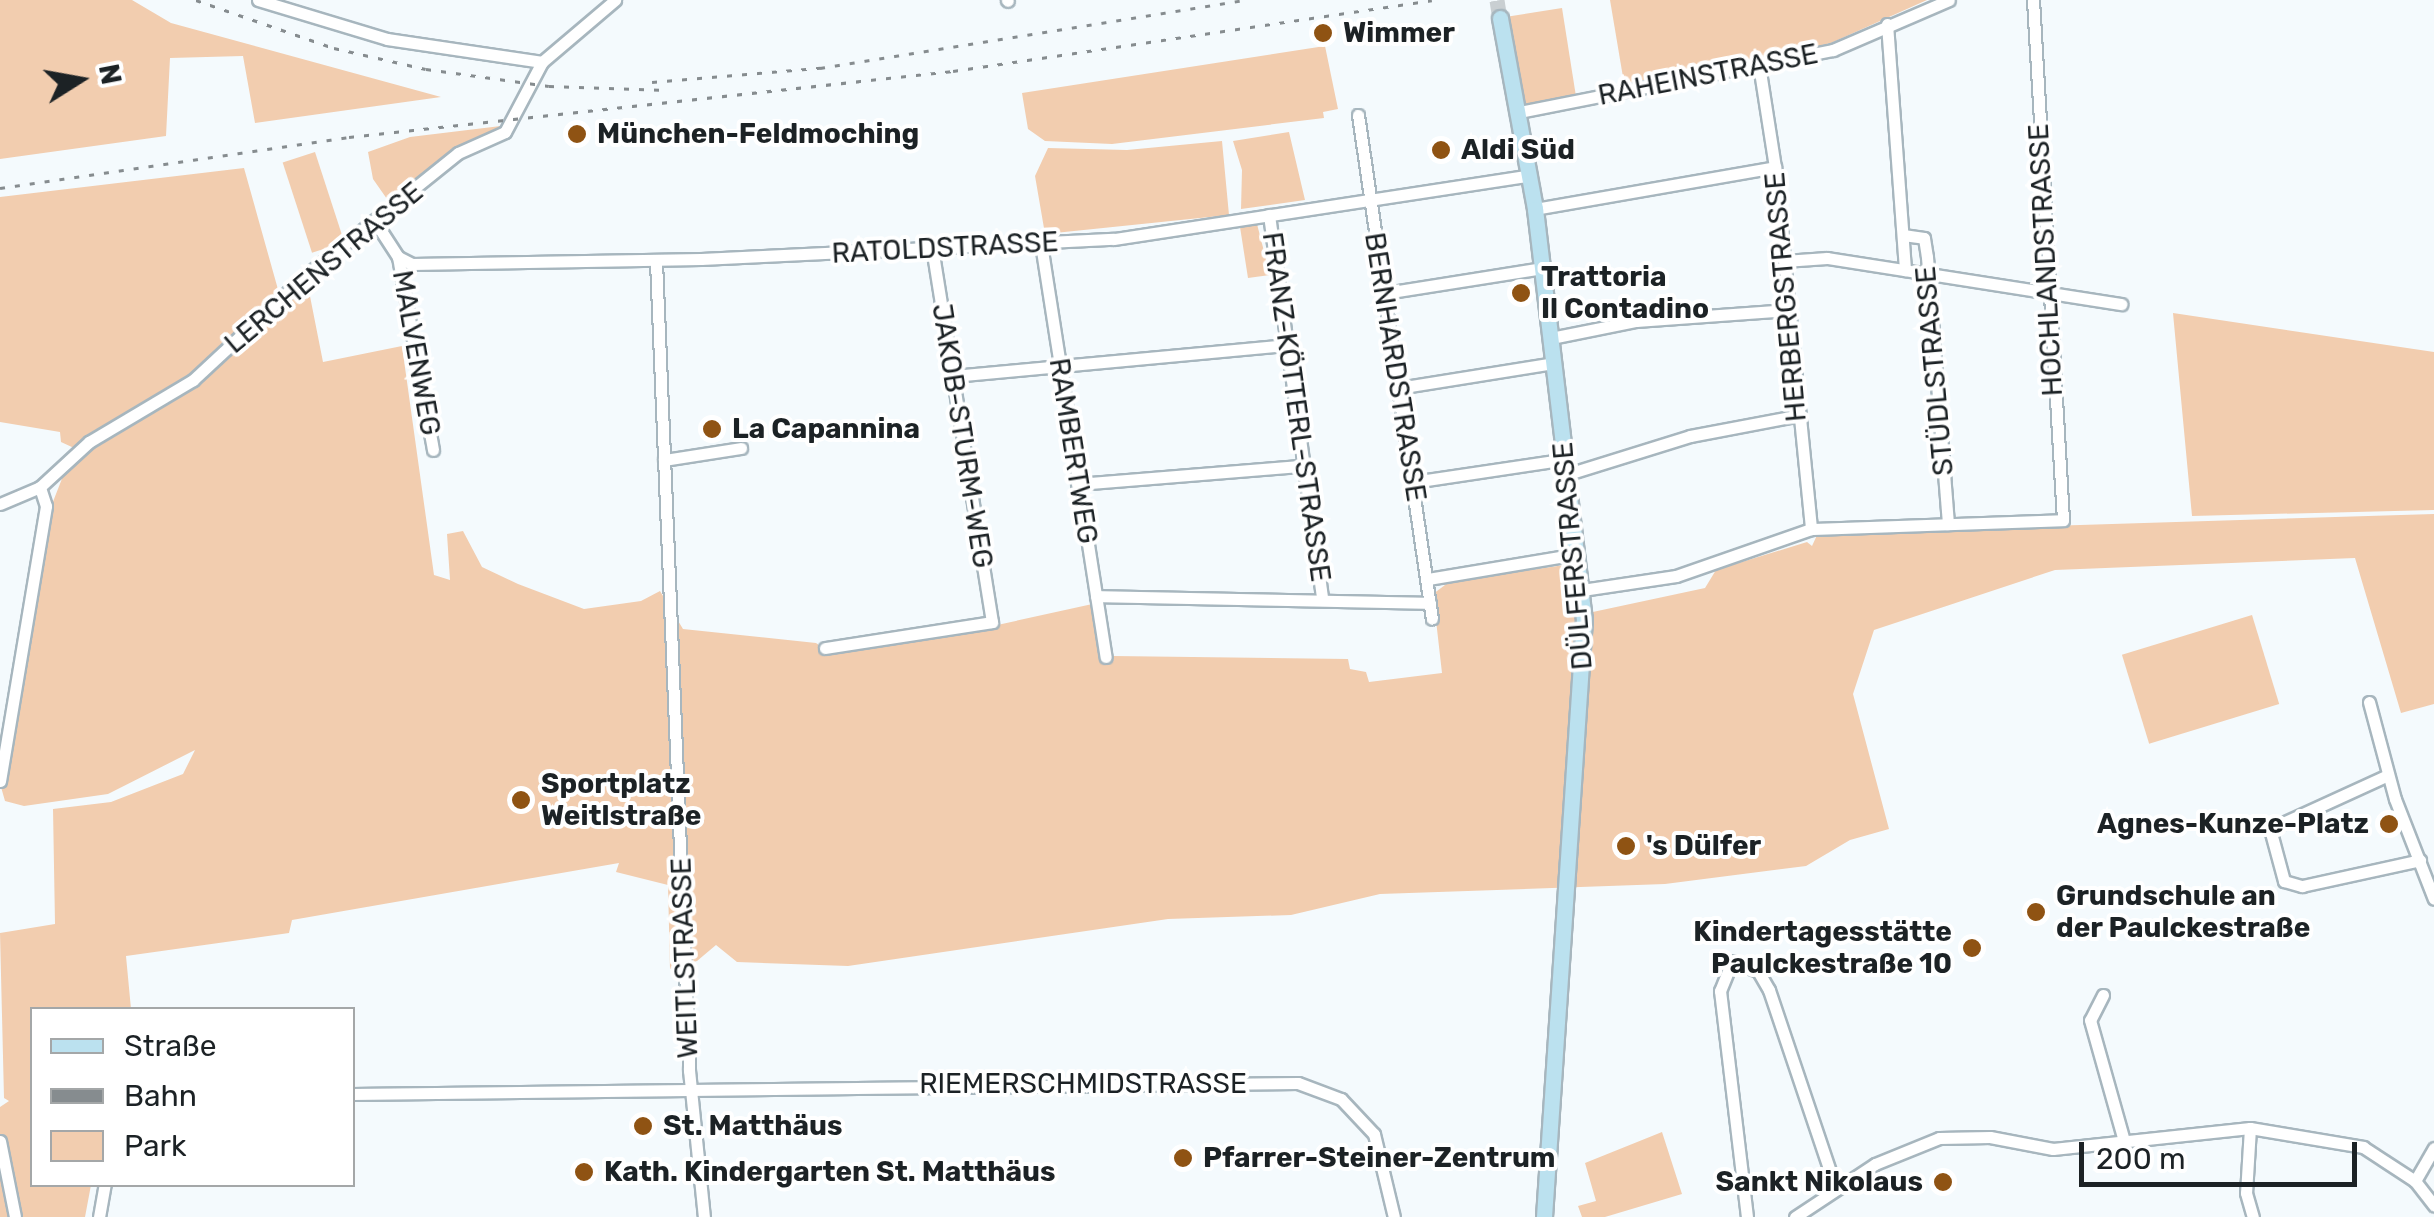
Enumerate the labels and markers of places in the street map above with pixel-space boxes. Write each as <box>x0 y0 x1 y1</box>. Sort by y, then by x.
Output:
place label: Wimmer <box>1343 16 1455 50</box>
marker: Wimmer <box>1312 22 1334 44</box>
place label: München-Feldmoching <box>597 117 919 151</box>
marker: München-Feldmoching <box>566 123 588 145</box>
place label: Aldi Süd <box>1461 133 1575 167</box>
marker: Aldi Süd <box>1430 139 1452 161</box>
place label: Trattoria Il Contadino <box>1541 260 1709 326</box>
marker: Trattoria Il Contadino <box>1510 282 1532 304</box>
place label: La Capannina <box>732 412 920 446</box>
marker: La Capannina <box>701 418 723 440</box>
place label: Sportplatz Weitlstraße <box>541 767 701 833</box>
marker: Sportplatz Weitlstraße <box>510 789 532 811</box>
place label: Agnes-Kunze-Platz <box>2097 807 2369 841</box>
marker: Agnes-Kunze-Platz <box>2378 813 2400 835</box>
place label: 's Dülfer <box>1646 829 1761 863</box>
marker: 's Dülfer <box>1615 835 1637 857</box>
place label: Grundschule an der Paulckestraße <box>2056 879 2311 945</box>
marker: Grundschule an der Paulckestraße <box>2025 901 2047 923</box>
place label: Kindertagesstätte Paulckestraße 10 <box>1693 915 1952 981</box>
marker: Kindertagesstätte Paulckestraße 10 <box>1961 937 1983 959</box>
place label: St. Matthäus <box>663 1109 842 1143</box>
marker: St. Matthäus <box>632 1115 654 1137</box>
place label: Pfarrer-Steiner-Zentrum <box>1203 1141 1556 1175</box>
marker: Pfarrer-Steiner-Zentrum <box>1172 1147 1194 1169</box>
place label: Kath. Kindergarten St. Matthäus <box>604 1155 1056 1189</box>
marker: Kath. Kindergarten St. Matthäus <box>573 1161 595 1183</box>
place label: Sankt Nikolaus <box>1716 1165 1923 1199</box>
marker: Sankt Nikolaus <box>1932 1171 1954 1193</box>

